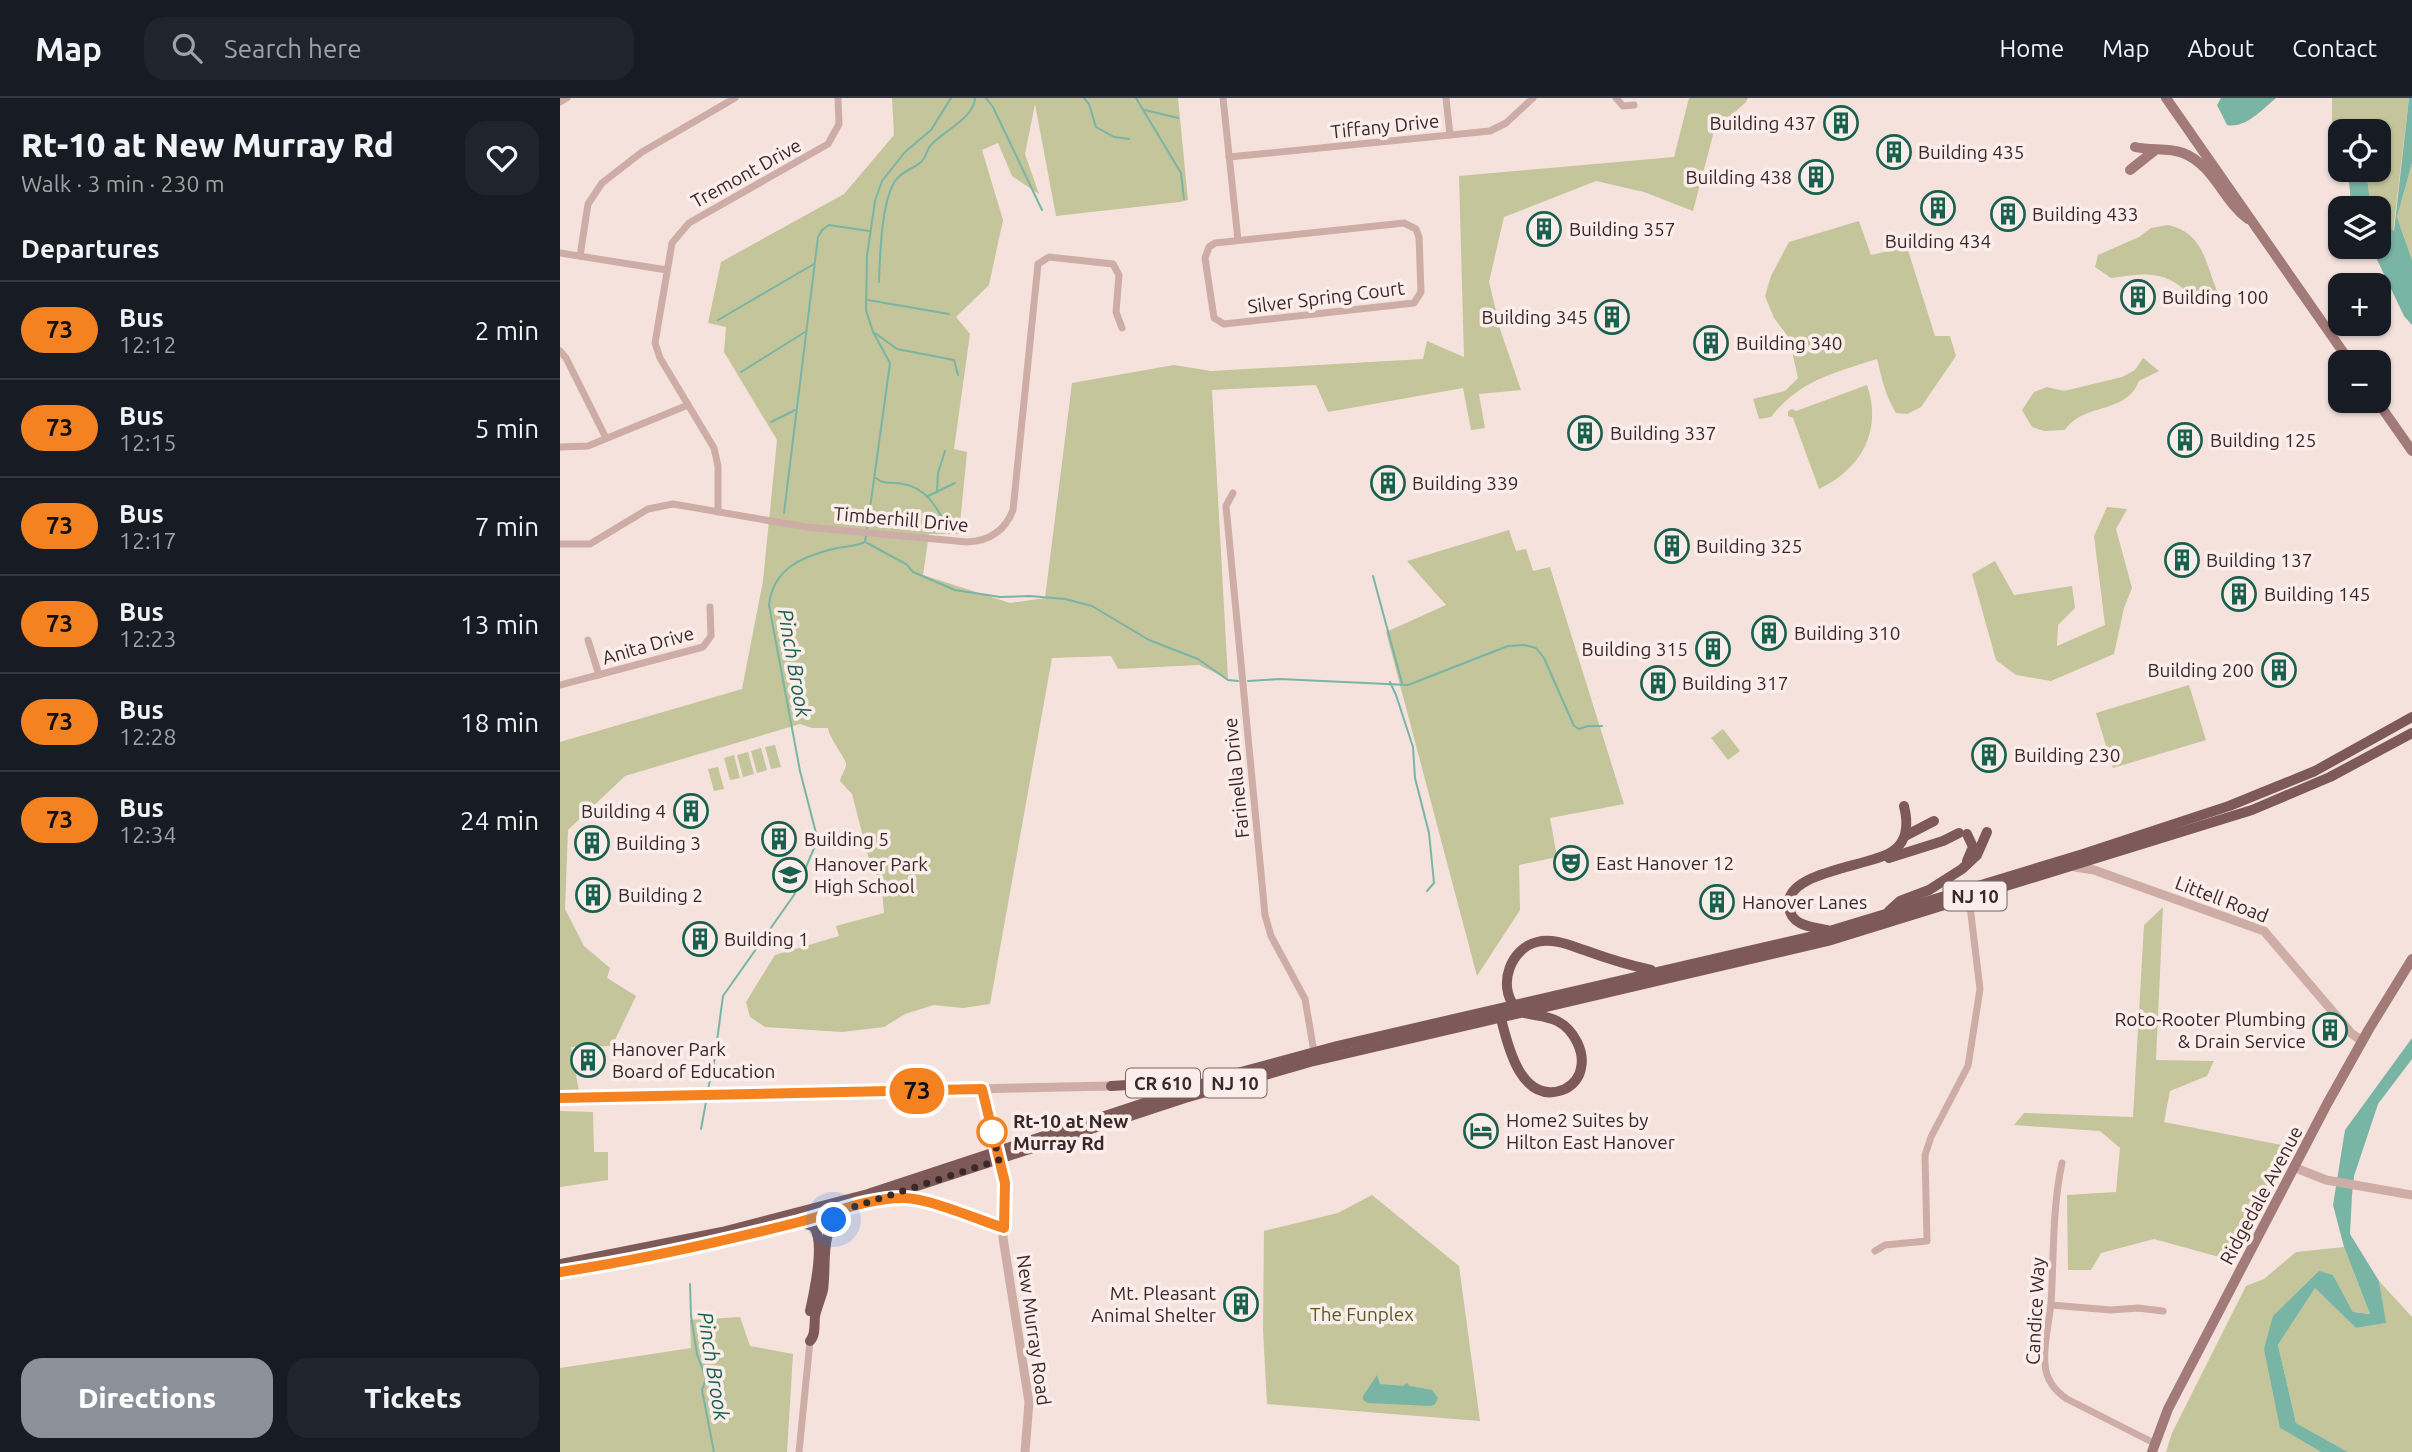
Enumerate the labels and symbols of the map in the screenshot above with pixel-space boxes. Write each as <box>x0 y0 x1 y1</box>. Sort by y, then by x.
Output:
building icon: Building 437 <box>1822 104 1860 142</box>
street label: Tiffany Drive <box>1330 109 1440 143</box>
place label: Building 437 <box>1709 112 1816 134</box>
building icon: Building 435 <box>1875 133 1913 171</box>
street label: Tremont Drive <box>687 134 805 212</box>
place label: Building 435 <box>1918 141 2025 163</box>
building icon: Building 438 <box>1797 158 1835 196</box>
place label: Building 438 <box>1685 166 1792 188</box>
building icon: Building 434 <box>1919 189 1957 227</box>
building icon: Building 433 <box>1989 195 2027 233</box>
place label: Building 433 <box>2032 203 2139 225</box>
building icon: Building 357 <box>1525 210 1563 248</box>
place label: Building 357 <box>1569 218 1676 240</box>
place label: Building 434 <box>1885 230 1991 252</box>
street label: Silver Spring Court <box>1246 276 1406 318</box>
building icon: Building 100 <box>2119 278 2157 316</box>
place label: Building 100 <box>2162 286 2269 308</box>
building icon: Building 345 <box>1593 298 1631 336</box>
place label: Building 345 <box>1481 306 1588 328</box>
building icon: Building 340 <box>1692 324 1730 362</box>
place label: Building 340 <box>1736 332 1843 354</box>
building icon: Building 337 <box>1566 414 1604 452</box>
building icon: Building 125 <box>2166 421 2204 459</box>
place label: Building 337 <box>1610 422 1717 444</box>
place label: Building 125 <box>2210 429 2317 451</box>
building icon: Building 339 <box>1369 464 1407 502</box>
place label: Building 339 <box>1412 472 1519 494</box>
street label: Timberhill Drive <box>833 502 969 536</box>
building icon: Building 325 <box>1653 527 1691 565</box>
place label: Building 325 <box>1696 535 1803 557</box>
building icon: Building 137 <box>2163 541 2201 579</box>
place label: Building 137 <box>2206 549 2313 571</box>
building icon: Building 145 <box>2220 575 2258 613</box>
place label: Building 145 <box>2264 583 2371 605</box>
water label: Pinch Brook <box>774 607 816 719</box>
building icon: Building 310 <box>1750 614 1788 652</box>
street label: Anita Drive <box>600 621 696 669</box>
place label: Building 310 <box>1794 622 1901 644</box>
building icon: Building 315 <box>1694 630 1732 668</box>
place label: Building 315 <box>1581 638 1688 660</box>
building icon: Building 200 <box>2260 651 2298 689</box>
place label: Building 200 <box>2147 659 2254 681</box>
building icon: Building 317 <box>1639 664 1677 702</box>
place label: Building 317 <box>1682 672 1789 694</box>
street label: Farinella Drive <box>1219 717 1253 839</box>
building icon: Building 230 <box>1970 736 2008 774</box>
place label: Building 230 <box>2014 744 2121 766</box>
building icon: Building 4 <box>672 792 710 830</box>
place label: Building 4 <box>581 800 666 822</box>
building icon: Building 5 <box>760 820 798 858</box>
building icon: Building 3 <box>573 824 611 862</box>
place label: Building 5 <box>804 828 889 850</box>
place label: Building 3 <box>616 832 701 854</box>
theatre icon: East Hanover 12 <box>1552 844 1590 882</box>
place label: East Hanover 12 <box>1596 852 1734 874</box>
place label: Hanover Park High School <box>814 853 928 897</box>
school or university icon: Hanover Park High School <box>771 856 809 894</box>
street label: Littell Road <box>2172 871 2272 927</box>
building icon: Building 2 <box>574 876 612 914</box>
road number: NJ 10 <box>1944 882 2006 910</box>
building icon: Hanover Lanes <box>1698 883 1736 921</box>
place label: Building 2 <box>618 884 703 906</box>
place label: Hanover Lanes <box>1742 891 1867 913</box>
building icon: Building 1 <box>681 920 719 958</box>
place label: Building 1 <box>724 928 809 950</box>
place label: Roto-Rooter Plumbing & Drain Service <box>2114 1008 2306 1052</box>
building icon: Roto-Rooter Plumbing & Drain Service <box>2311 1011 2349 1049</box>
place label: Hanover Park Board of Education <box>612 1038 775 1082</box>
building icon: Hanover Park Board of Education <box>569 1041 607 1079</box>
line badge: 73 <box>886 1068 948 1114</box>
road number: CR 610 <box>1126 1068 1200 1098</box>
road number: NJ 10 <box>1204 1068 1266 1098</box>
place label: Home2 Suites by Hilton East Hanover <box>1506 1109 1675 1153</box>
place label: Rt-10 at New Murray Rd <box>1013 1110 1129 1154</box>
hotel icon: Home2 Suites by Hilton East Hanover <box>1462 1112 1500 1150</box>
marker: Rt-10 at New Murray Rd <box>977 1117 1007 1147</box>
street label: Ridgedale Avenue <box>2215 1122 2307 1268</box>
your location <box>816 1202 851 1237</box>
street label: New Murray Road <box>1013 1253 1055 1407</box>
street label: Candice Way <box>2021 1257 2049 1365</box>
place label: Mt. Pleasant Animal Shelter <box>1091 1282 1217 1326</box>
building icon: Mt. Pleasant Animal Shelter <box>1222 1285 1260 1323</box>
park label: The Funplex <box>1310 1303 1414 1325</box>
water label: Pinch Brook <box>694 1310 734 1422</box>

